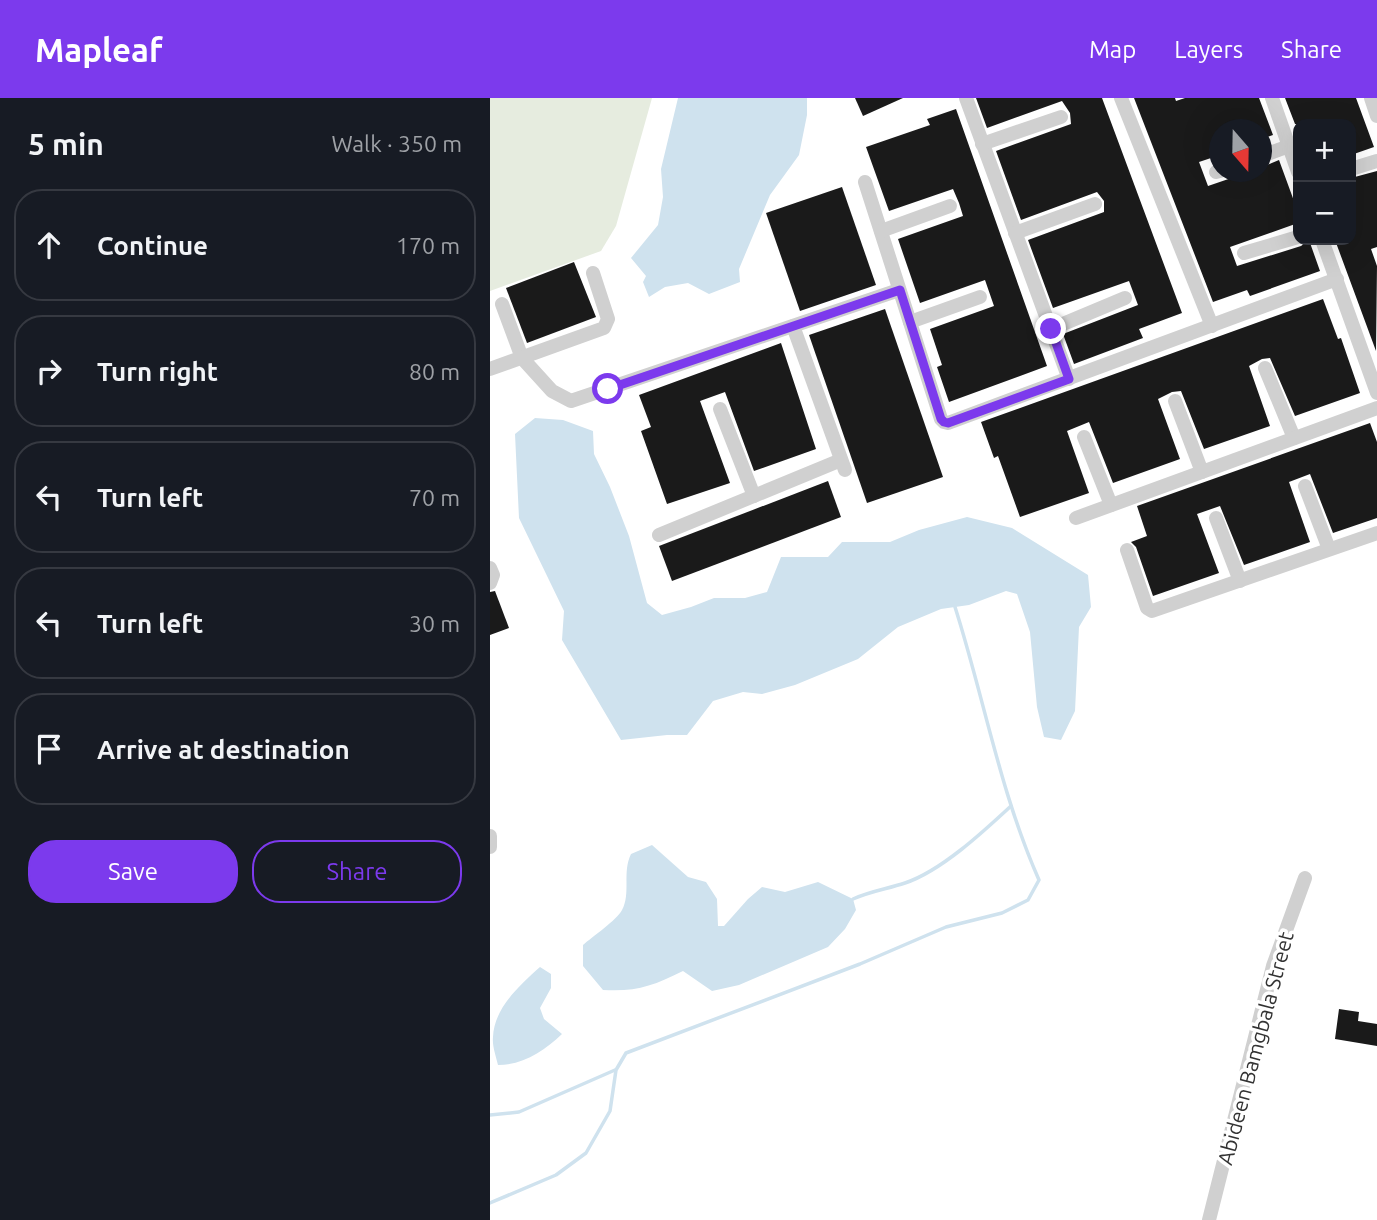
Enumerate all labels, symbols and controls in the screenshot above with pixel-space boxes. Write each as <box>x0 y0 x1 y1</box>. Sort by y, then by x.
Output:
text: Mapleaf <box>35 31 163 68</box>
text: Map <box>1089 36 1136 63</box>
text: Layers <box>1174 36 1243 63</box>
text: Share <box>1281 36 1342 63</box>
north arrow <box>1209 119 1272 182</box>
map controls <box>1293 119 1356 245</box>
button: + <box>1293 119 1356 182</box>
text: 5 min <box>28 127 104 161</box>
text: Walk · 350 m <box>331 131 462 156</box>
button: − <box>1293 182 1356 245</box>
icon: ahead <box>30 226 68 264</box>
text: Continue <box>97 231 208 260</box>
text: 170 m <box>396 233 460 258</box>
route end <box>1035 313 1066 344</box>
icon: right <box>30 352 68 390</box>
text: Turn right <box>97 357 218 386</box>
text: 80 m <box>409 359 460 384</box>
route start <box>592 373 623 404</box>
icon: left <box>30 478 68 516</box>
text: Turn left <box>97 483 203 512</box>
text: 70 m <box>409 485 460 510</box>
icon: left <box>30 604 68 642</box>
text: Turn left <box>97 609 203 638</box>
text: 30 m <box>409 611 460 636</box>
icon: arrive <box>30 730 68 768</box>
text: Arrive at destination <box>97 735 350 764</box>
button: Save <box>28 840 238 903</box>
button: Share <box>252 840 462 903</box>
street label: Abideen Bamgbala Street <box>1212 929 1298 1167</box>

